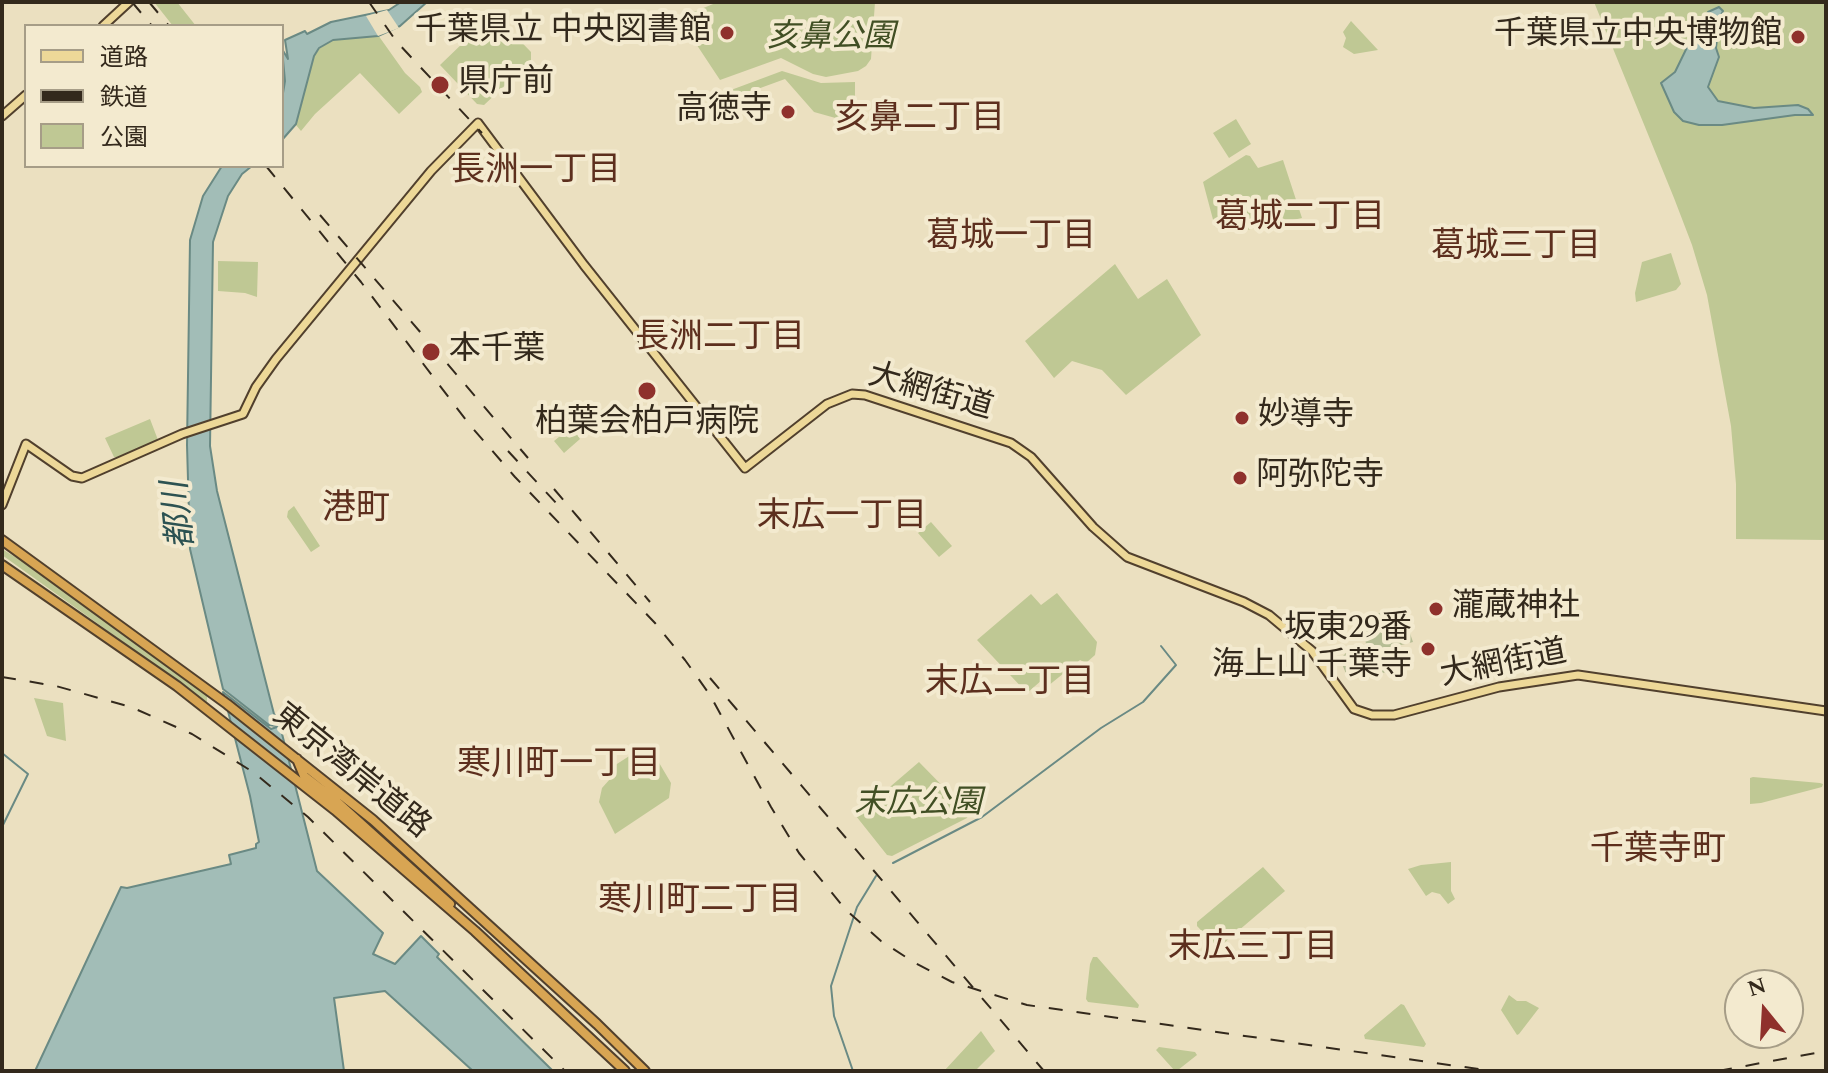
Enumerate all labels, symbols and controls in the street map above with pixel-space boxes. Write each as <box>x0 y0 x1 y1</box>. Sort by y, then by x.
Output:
place label: 千葉県立 中央図書館 <box>415 14 711 52</box>
place label: 千葉県立中央博物館 <box>1494 18 1782 56</box>
park label: 亥鼻公園 <box>767 21 895 59</box>
legend <box>24 24 284 168</box>
marker: 千葉県立 中央図書館 <box>718 24 736 42</box>
marker: 千葉県立中央博物館 <box>1789 28 1807 46</box>
text: 道路 <box>100 40 148 76</box>
place label: 県庁前 <box>458 66 554 104</box>
marker: 県庁前 <box>429 74 451 96</box>
text: 鉄道 <box>100 80 148 116</box>
place label: 高徳寺 <box>676 93 772 131</box>
district label: 亥鼻二丁目 <box>835 101 1005 141</box>
marker: 高徳寺 <box>779 103 797 121</box>
text: 公園 <box>100 120 148 156</box>
district label: 長洲一丁目 <box>451 153 621 193</box>
district label: 葛城二丁目 <box>1215 200 1385 240</box>
district label: 葛城一丁目 <box>926 219 1096 259</box>
district label: 葛城三丁目 <box>1431 229 1601 269</box>
district label: 長洲二丁目 <box>635 320 805 360</box>
place label: 本千葉 <box>449 333 545 371</box>
marker: 本千葉 <box>420 341 442 363</box>
street label: 大網街道 <box>863 358 997 430</box>
marker: 柏葉会柏戸病院 <box>636 380 658 402</box>
place label: 妙導寺 <box>1258 399 1354 437</box>
place label: 柏葉会柏戸病院 <box>535 406 759 444</box>
marker: 妙導寺 <box>1233 409 1251 427</box>
place label: 阿弥陀寺 <box>1256 459 1384 497</box>
marker: 阿弥陀寺 <box>1231 469 1249 487</box>
water label: 都川 <box>158 479 206 551</box>
district label: 港町 <box>322 491 390 531</box>
district label: 末広一丁目 <box>757 499 927 539</box>
place label: 瀧蔵神社 <box>1452 590 1580 628</box>
marker: 瀧蔵神社 <box>1427 600 1445 618</box>
place label: 坂東29番 海上山 千葉寺 <box>1212 612 1412 687</box>
street label: 大網街道 <box>1438 635 1570 697</box>
marker: 坂東29番 海上山 千葉寺 <box>1419 640 1437 658</box>
district label: 末広二丁目 <box>925 665 1095 705</box>
street label: 東京湾岸道路 <box>263 698 437 848</box>
district label: 寒川町一丁目 <box>457 747 661 787</box>
park label: 末広公園 <box>854 787 982 825</box>
district label: 千葉寺町 <box>1590 832 1726 872</box>
district label: 寒川町二丁目 <box>598 883 802 923</box>
district label: 末広三丁目 <box>1168 930 1338 970</box>
north arrow <box>1724 969 1804 1049</box>
text: N <box>1743 969 1771 1006</box>

